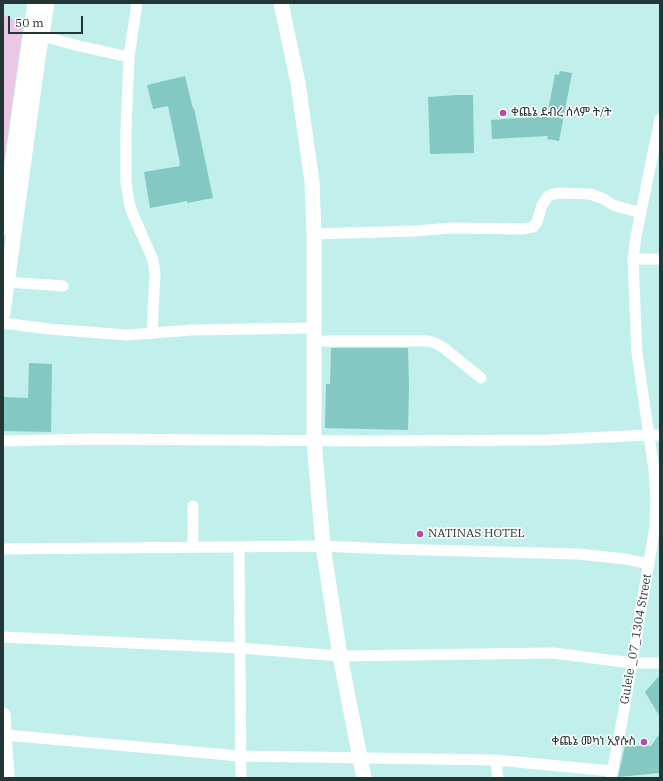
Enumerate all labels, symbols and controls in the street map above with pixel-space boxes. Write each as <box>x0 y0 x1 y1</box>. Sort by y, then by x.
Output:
scale bar <box>10 8 85 34</box>
text: 50 m <box>15 15 44 30</box>
place label: ቀጨኔ ደብረ ሰላም ት/ት <box>511 106 611 120</box>
marker: ቀጨኔ ደብረ ሰላም ት/ት <box>498 108 508 118</box>
place label: NATINAS HOTEL <box>428 527 525 541</box>
marker: NATINAS HOTEL <box>415 529 425 539</box>
street label: Gulele _07_1304 Street <box>617 573 655 705</box>
place label: ቀጨኔ መካነ ኢየሱስ <box>551 735 636 749</box>
marker: ቀጨኔ መካነ ኢየሱስ <box>639 737 649 747</box>

